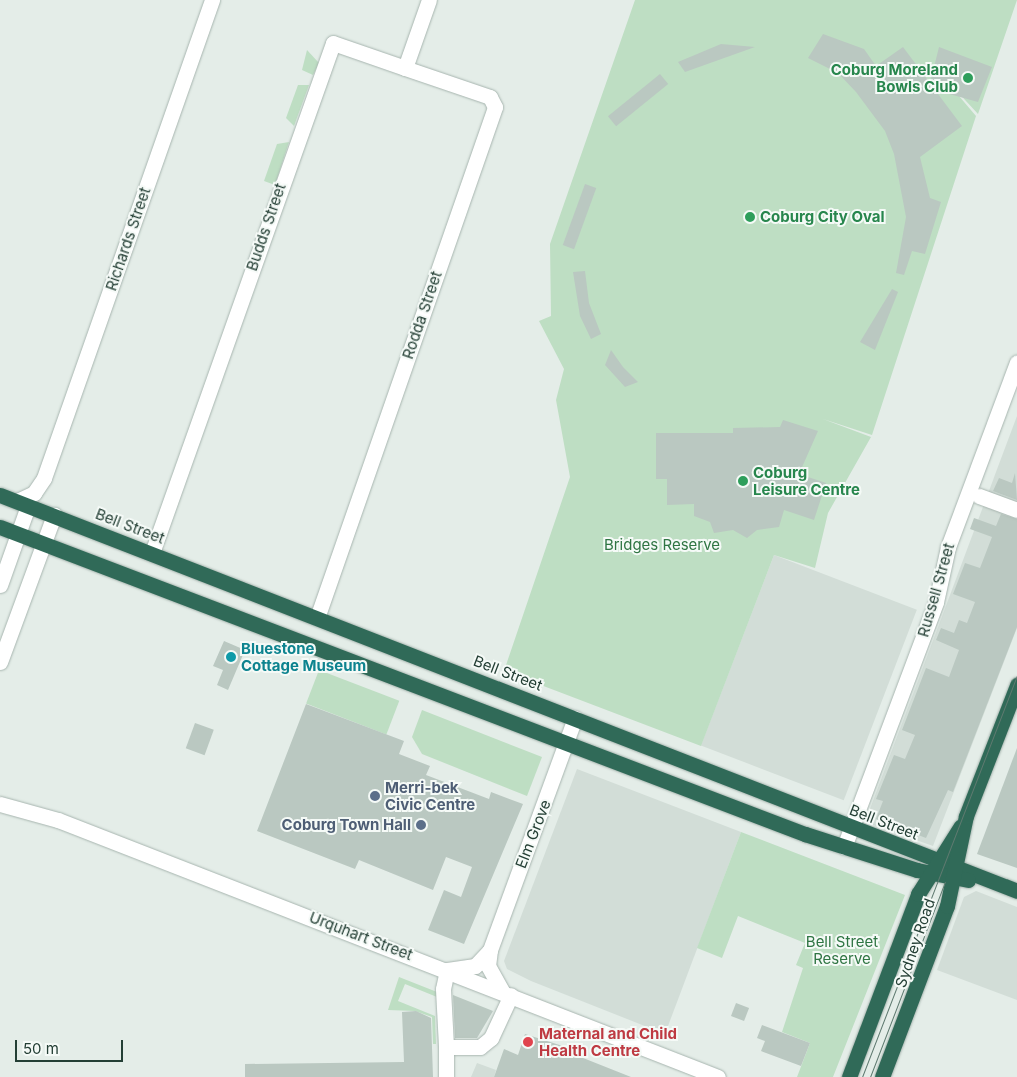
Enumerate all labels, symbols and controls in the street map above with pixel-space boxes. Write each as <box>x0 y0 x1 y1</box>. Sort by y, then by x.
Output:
place label: Coburg Moreland Bowls Club <box>831 60 958 95</box>
marker: Coburg Moreland Bowls Club <box>962 72 974 84</box>
street label: Budds Street <box>243 181 289 273</box>
street label: Richards Street <box>102 185 154 293</box>
place label: Coburg City Oval <box>760 208 885 226</box>
marker: Coburg City Oval <box>744 211 756 223</box>
street label: Rodda Street <box>399 269 445 361</box>
place label: Coburg Leisure Centre <box>753 463 860 498</box>
marker: Coburg Leisure Centre <box>737 475 749 487</box>
street label: Bell Street <box>93 505 167 547</box>
park label: Bridges Reserve <box>604 536 720 554</box>
street label: Russell Street <box>914 541 958 639</box>
place label: Bluestone Cottage Museum <box>241 639 366 674</box>
marker: Bluestone Cottage Museum <box>225 651 237 663</box>
street label: Bell Street <box>471 652 545 694</box>
place label: Merri-bek Civic Centre <box>385 778 475 813</box>
marker: Merri-bek Civic Centre <box>369 790 381 802</box>
street label: Elm Grove <box>512 797 554 871</box>
street label: Bell Street <box>847 801 921 843</box>
place label: Coburg Town Hall <box>282 816 411 834</box>
marker: Coburg Town Hall <box>415 819 427 831</box>
street label: Sydney Road <box>891 896 939 990</box>
street label: Urquhart Street <box>307 908 415 964</box>
park label: Bell Street Reserve <box>806 932 878 967</box>
place label: Maternal and Child Health Centre <box>539 1024 677 1059</box>
scale bar <box>18 1030 125 1062</box>
marker: Maternal and Child Health Centre <box>521 1035 535 1049</box>
text: 50 m <box>23 1039 59 1058</box>

